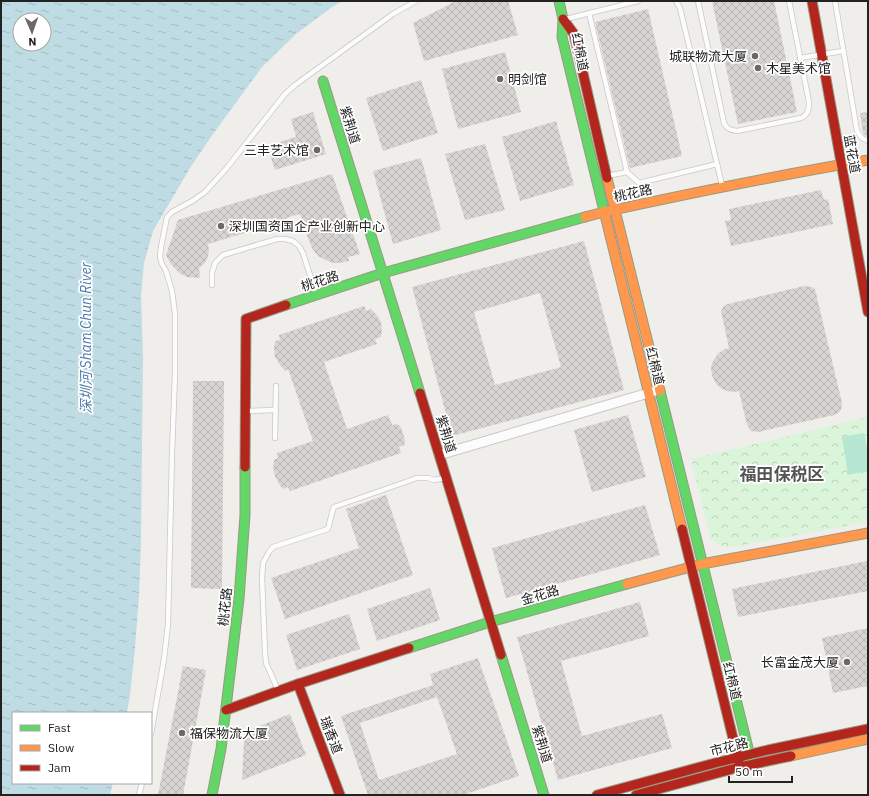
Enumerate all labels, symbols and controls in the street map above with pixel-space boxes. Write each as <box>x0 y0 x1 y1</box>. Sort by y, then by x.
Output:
north arrow <box>12 12 52 52</box>
street label: 红棉道 <box>568 31 592 73</box>
text: N <box>28 35 37 49</box>
place label: 城联物流大厦 <box>669 48 747 65</box>
marker: 城联物流大厦 <box>750 51 760 61</box>
place label: 木星美术馆 <box>766 60 831 77</box>
marker: 木星美术馆 <box>753 63 763 73</box>
place label: 明剑馆 <box>508 71 547 88</box>
marker: 明剑馆 <box>495 74 505 84</box>
street label: 紫荆道 <box>336 104 364 146</box>
street label: 蓝花道 <box>840 133 864 175</box>
place label: 三丰艺术馆 <box>244 142 309 159</box>
marker: 三丰艺术馆 <box>312 145 322 155</box>
street label: 桃花路 <box>612 181 654 205</box>
place label: 深圳国资国企产业创新中心 <box>229 218 385 235</box>
marker: 深圳国资国企产业创新中心 <box>216 221 226 231</box>
water label: 深圳河 Sham Chun River <box>77 261 95 414</box>
street label: 桃花路 <box>299 267 341 295</box>
street label: 红棉道 <box>642 345 668 387</box>
street label: 紫荆道 <box>432 413 460 455</box>
district label: 福田保税区 <box>740 463 825 485</box>
street label: 金花路 <box>519 581 561 609</box>
street label: 桃花路 <box>215 587 235 627</box>
place label: 长富金茂大厦 <box>761 654 839 671</box>
marker: 长富金茂大厦 <box>842 657 852 667</box>
street label: 红棉道 <box>719 660 745 702</box>
legend <box>12 712 152 784</box>
street label: 瑞香道 <box>316 714 346 756</box>
text: Fast <box>48 720 71 735</box>
street label: 紫荆道 <box>528 723 556 765</box>
place label: 福保物流大厦 <box>190 725 268 742</box>
marker: 福保物流大厦 <box>177 728 187 738</box>
street label: 市花路 <box>708 734 750 760</box>
text: Slow <box>48 740 74 755</box>
scale bar <box>729 758 792 784</box>
text: Jam <box>48 760 71 775</box>
text: 50 m <box>735 764 763 779</box>

